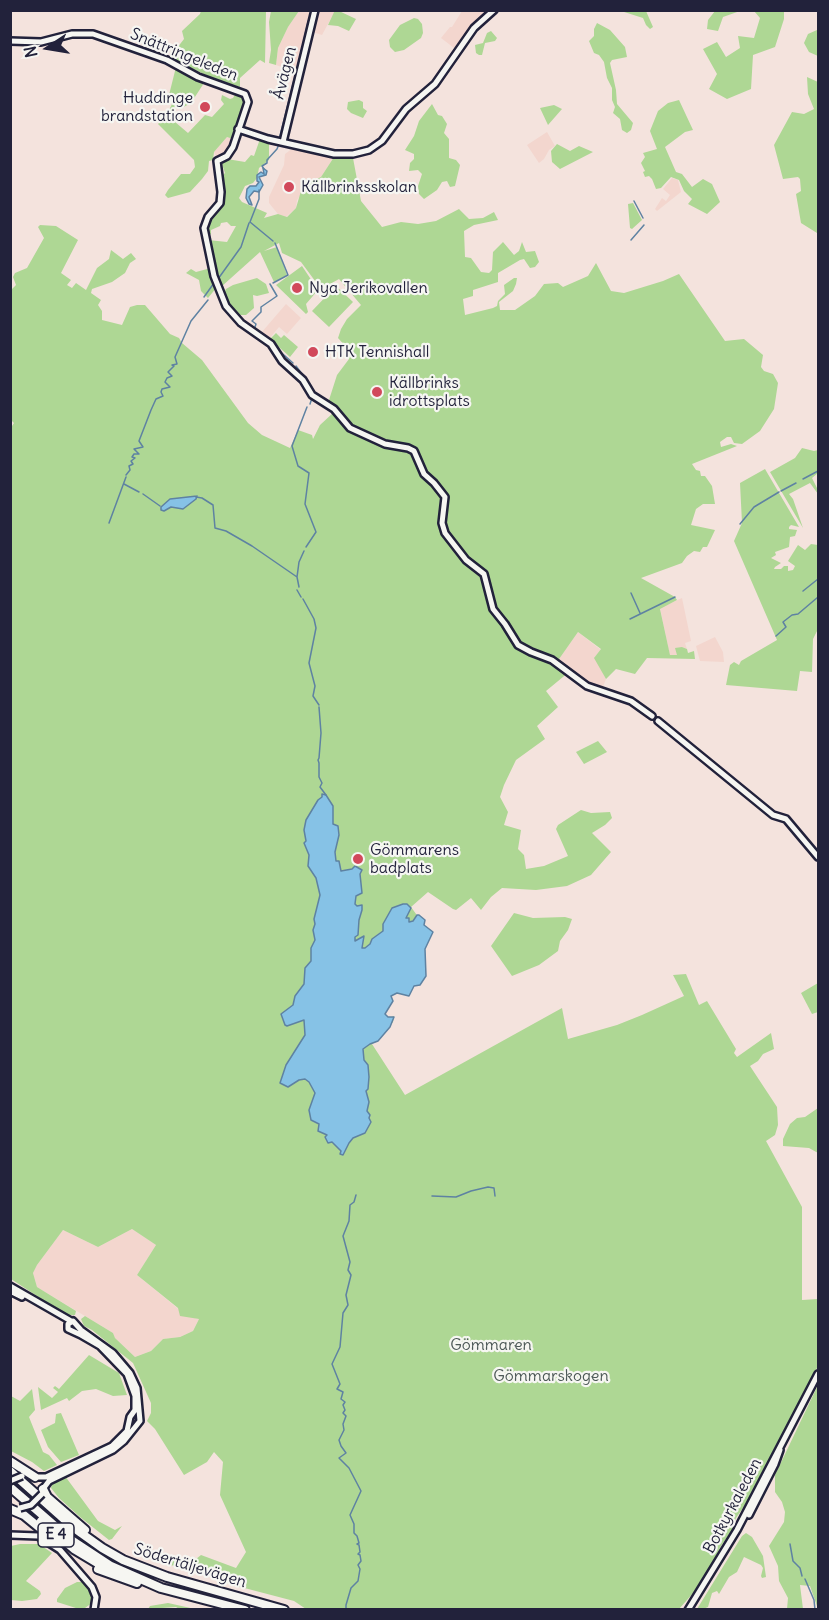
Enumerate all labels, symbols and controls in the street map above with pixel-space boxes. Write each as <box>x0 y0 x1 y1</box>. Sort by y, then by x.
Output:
north arrow <box>18 18 78 78</box>
street label: Snättringeleden <box>127 25 241 85</box>
text: N <box>19 44 41 59</box>
street label: Åvägen <box>269 45 301 101</box>
place label: Huddinge brandstation <box>101 88 193 126</box>
marker: Huddinge brandstation <box>198 100 212 114</box>
place label: Källbrinksskolan <box>301 177 417 197</box>
marker: Källbrinksskolan <box>282 180 296 194</box>
place label: Nya Jerikovallen <box>309 278 428 298</box>
marker: Nya Jerikovallen <box>290 281 304 295</box>
place label: HTK Tennishall <box>325 342 429 362</box>
marker: HTK Tennishall <box>306 345 320 359</box>
place label: Källbrinks idrottsplats <box>389 373 470 411</box>
marker: Källbrinks idrottsplats <box>370 385 384 399</box>
place label: Gömmarens badplats <box>370 840 459 878</box>
marker: Gömmarens badplats <box>351 852 365 866</box>
park label: Gömmaren <box>450 1335 532 1355</box>
park label: Gömmarskogen <box>493 1366 609 1386</box>
street label: Botkyrkaleden <box>700 1455 766 1557</box>
road number: E 4 <box>38 1523 74 1547</box>
street label: Södertäljevägen <box>132 1540 248 1592</box>

